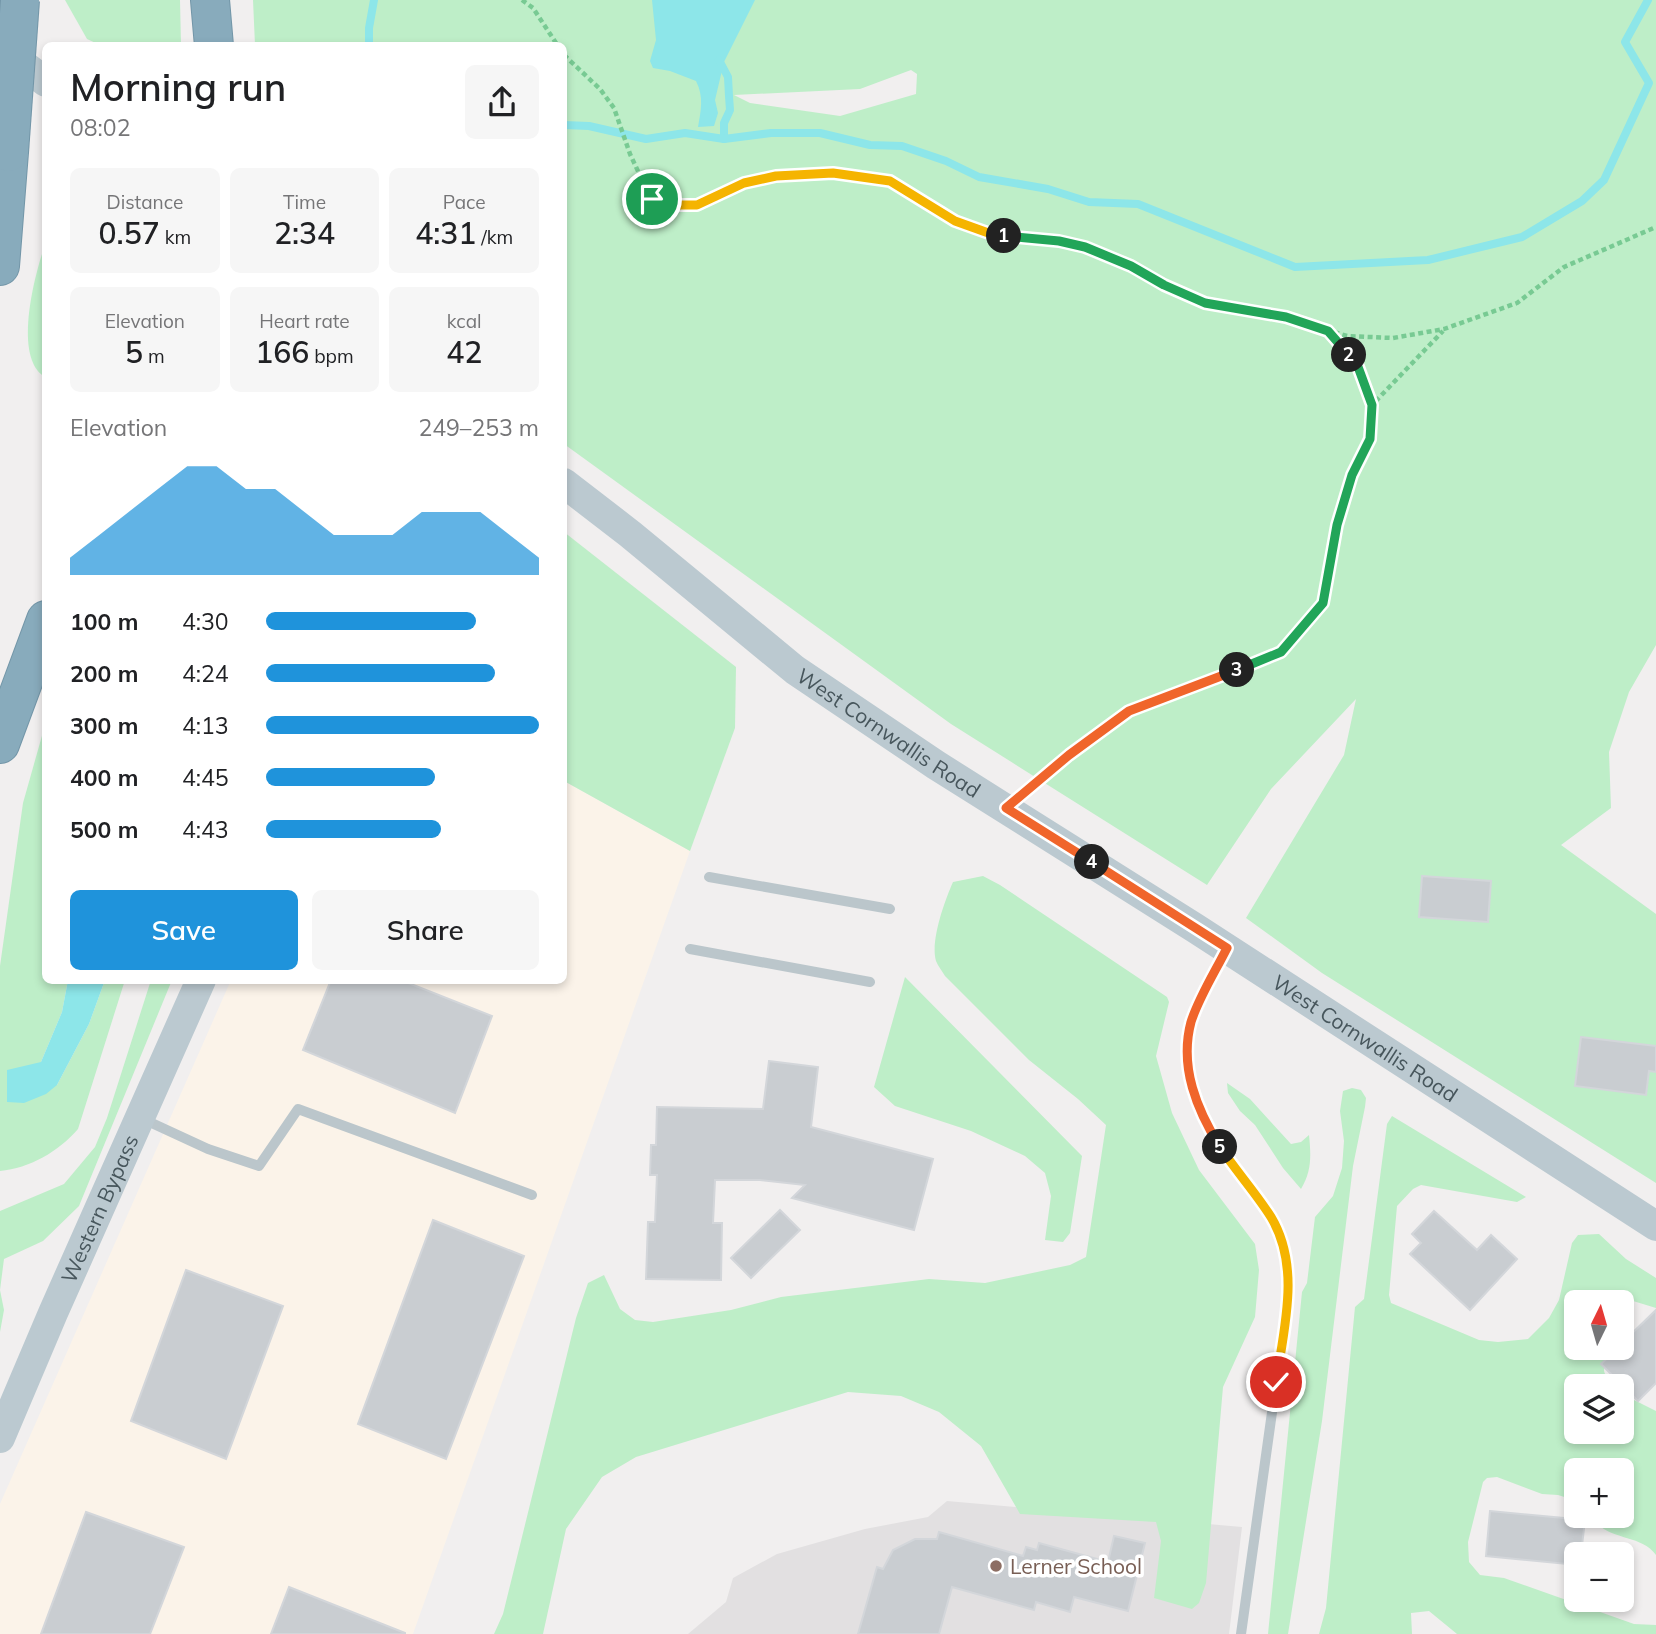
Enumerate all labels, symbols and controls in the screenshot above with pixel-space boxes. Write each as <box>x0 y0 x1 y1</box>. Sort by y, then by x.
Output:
text: Morning run <box>70 63 286 111</box>
button: share <box>465 65 539 139</box>
text: 08:02 <box>70 113 130 142</box>
pin <box>622 169 682 229</box>
icon: arrive <box>633 180 671 218</box>
text: Distance <box>106 190 183 214</box>
text: Time <box>283 190 326 214</box>
text: Pace <box>443 190 486 214</box>
text: 0.57 <box>99 214 160 252</box>
text: 2:34 <box>274 214 335 252</box>
text: 4:31 <box>415 214 476 252</box>
pin: 1 <box>986 218 1021 254</box>
text: 1 <box>998 223 1009 247</box>
text: km <box>160 225 191 249</box>
text: /km <box>476 225 513 249</box>
text: Elevation <box>105 309 185 333</box>
text: Heart rate <box>259 309 350 333</box>
text: kcal <box>447 309 482 333</box>
text: 5 <box>125 333 143 371</box>
text: 166 <box>255 333 309 371</box>
text: 42 <box>446 333 482 371</box>
pin: 2 <box>1332 338 1366 372</box>
text: 2 <box>1343 342 1354 366</box>
text: m <box>143 344 165 368</box>
text: bpm <box>309 344 354 368</box>
text: Elevation <box>70 413 167 442</box>
text: 249–253 m <box>418 413 539 442</box>
text: 100 m <box>70 607 138 636</box>
text: 4:30 <box>182 607 229 636</box>
pin: 3 <box>1220 652 1254 688</box>
text: 3 <box>1231 657 1242 681</box>
text: 200 m <box>70 659 138 688</box>
text: 4:24 <box>182 659 229 688</box>
street label: West Cornwallis Road <box>792 662 986 803</box>
text: 300 m <box>70 711 138 740</box>
text: 4:13 <box>182 711 229 740</box>
text: 400 m <box>70 763 138 792</box>
text: 4:45 <box>182 763 229 792</box>
text: 500 m <box>70 815 138 844</box>
text: 4:43 <box>182 815 229 844</box>
pin: 4 <box>1074 844 1110 880</box>
text: 4 <box>1086 849 1097 873</box>
button: Save <box>70 890 298 970</box>
button: Share <box>312 890 539 970</box>
street label: West Cornwallis Road <box>1268 969 1463 1107</box>
street label: Western Bypass <box>55 1130 144 1287</box>
pin: 5 <box>1202 1130 1238 1164</box>
text: 5 <box>1214 1134 1225 1158</box>
north arrow <box>1564 1290 1634 1360</box>
map controls <box>1564 1290 1634 1612</box>
pin <box>1246 1352 1306 1412</box>
icon: check <box>1257 1363 1295 1401</box>
button: layers <box>1564 1374 1634 1444</box>
button: + <box>1564 1458 1634 1528</box>
button: − <box>1564 1542 1634 1612</box>
place label: Lerner School <box>1010 1553 1142 1579</box>
marker: Lerner School <box>988 1558 1004 1574</box>

